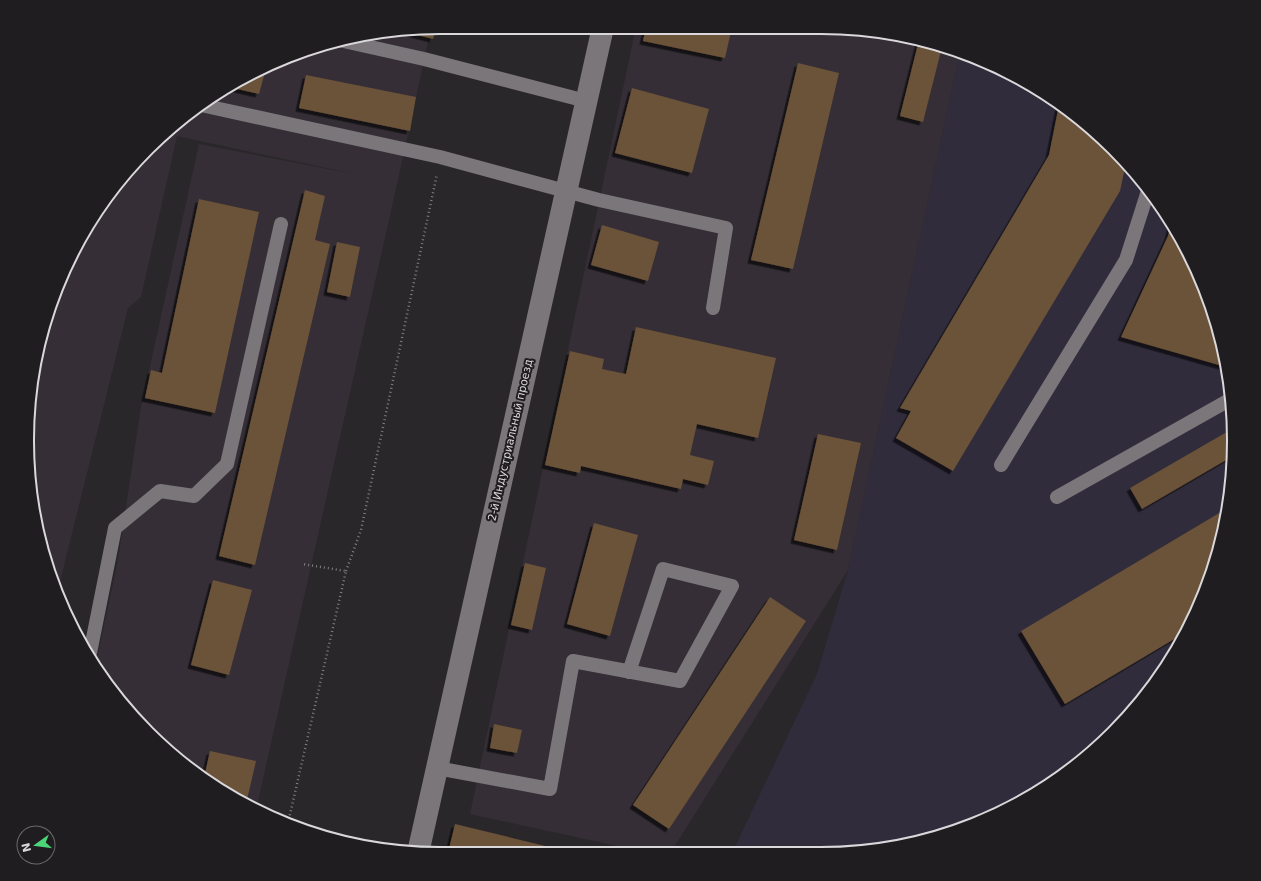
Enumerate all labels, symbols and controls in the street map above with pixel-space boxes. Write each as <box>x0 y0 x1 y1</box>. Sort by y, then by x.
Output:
street label: 2-й Индустриальный проезд <box>486 358 536 522</box>
north arrow <box>16 825 56 865</box>
text: N <box>19 841 34 853</box>

